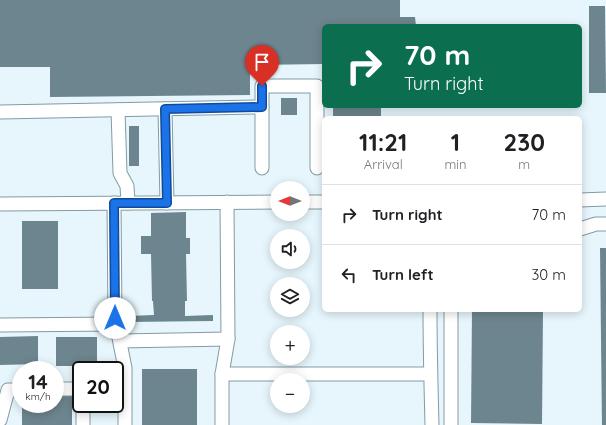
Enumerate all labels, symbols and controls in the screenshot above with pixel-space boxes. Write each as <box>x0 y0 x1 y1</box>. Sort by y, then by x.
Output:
text: 70 m <box>404 37 470 72</box>
icon: right <box>338 40 390 92</box>
pin <box>245 45 279 86</box>
icon: arrive <box>251 51 273 73</box>
text: Turn right <box>404 72 484 95</box>
text: 11:21 <box>359 127 407 157</box>
text: 1 <box>451 127 460 157</box>
text: 230 <box>504 127 545 157</box>
text: Arrival <box>364 156 403 172</box>
text: min <box>444 156 467 172</box>
text: m <box>518 156 530 172</box>
north arrow <box>270 181 310 221</box>
map controls <box>270 181 310 413</box>
icon: right <box>338 204 360 226</box>
text: Turn right <box>372 205 443 224</box>
text: 70 m <box>532 205 566 224</box>
button: sound <box>270 229 310 269</box>
icon: left <box>338 264 360 286</box>
text: Turn left <box>372 265 434 284</box>
text: 30 m <box>531 265 566 284</box>
button: layers <box>270 277 310 317</box>
position arrow <box>94 297 136 339</box>
button: + <box>270 325 310 365</box>
speed limit sign: 20 <box>72 361 124 413</box>
text: 14 <box>28 369 48 394</box>
button: − <box>270 373 310 413</box>
text: km/h <box>25 390 51 403</box>

